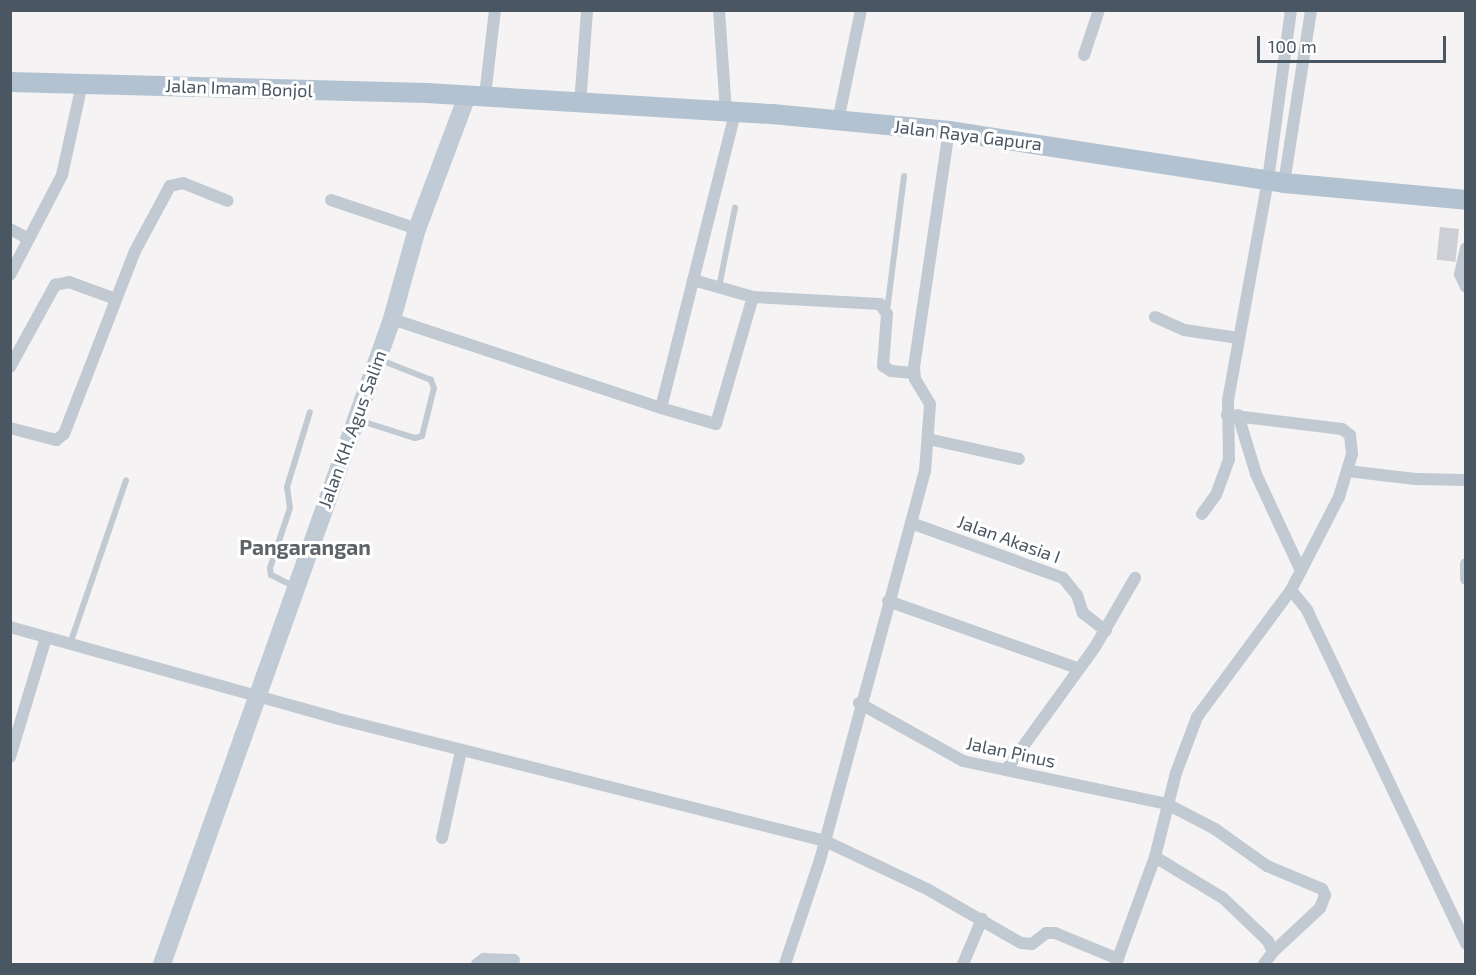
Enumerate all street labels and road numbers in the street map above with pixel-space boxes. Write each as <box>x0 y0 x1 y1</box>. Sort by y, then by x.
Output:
street label: Jalan Imam Bonjol <box>165 75 313 101</box>
street label: Jalan Raya Gapura <box>893 115 1043 155</box>
street label: Jalan KH. Agus Salim <box>313 347 391 511</box>
street label: Jalan Akasia I <box>954 510 1064 568</box>
street label: Jalan Pinus <box>964 732 1058 772</box>

